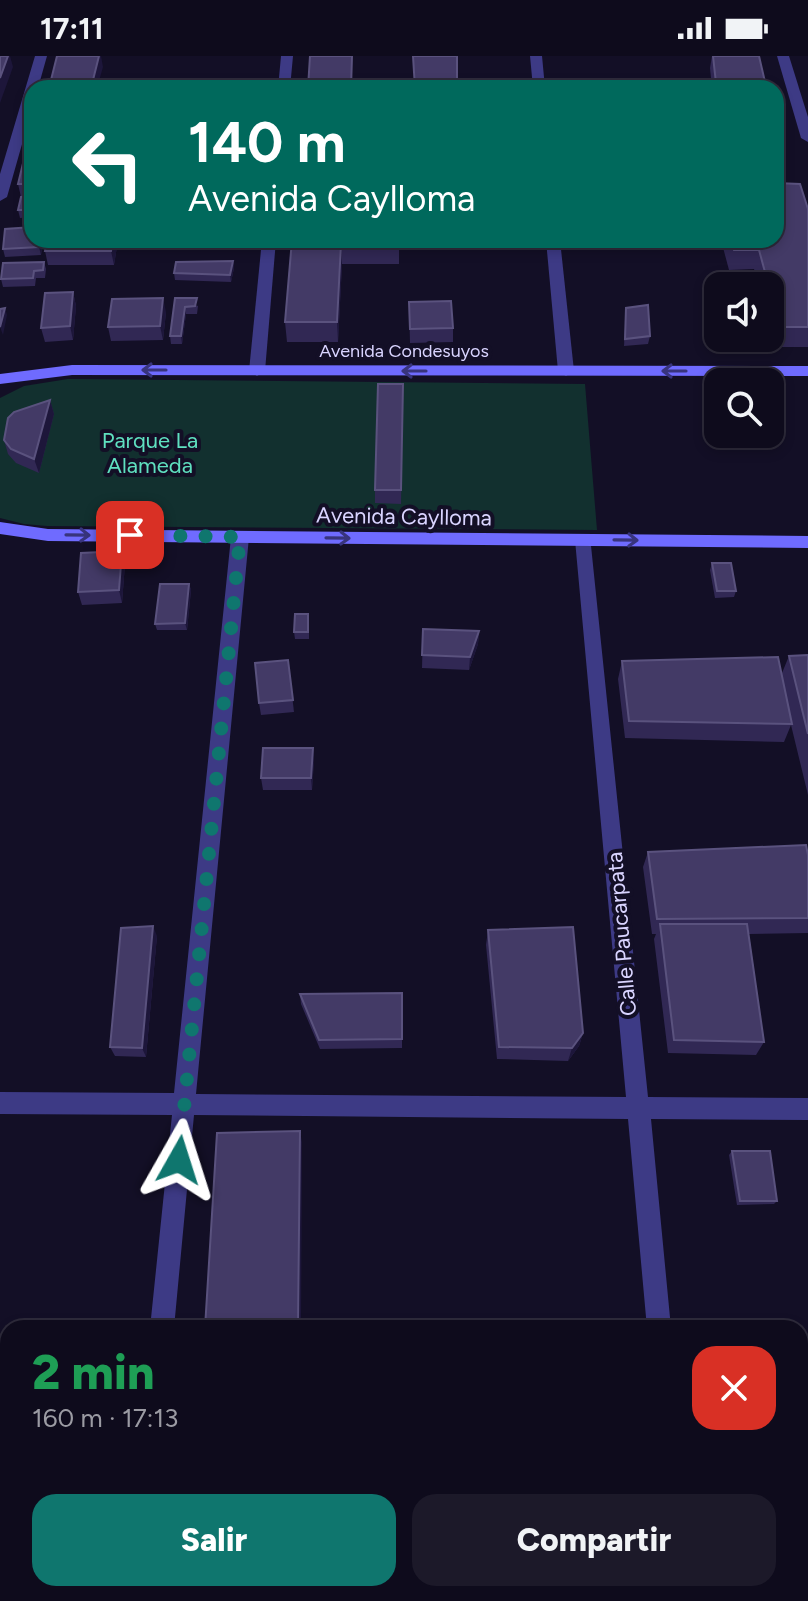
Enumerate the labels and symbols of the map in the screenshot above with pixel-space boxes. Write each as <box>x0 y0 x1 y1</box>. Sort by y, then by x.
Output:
street label: Avenida Condesuyos <box>319 340 489 362</box>
one-way arrow <box>141 362 168 378</box>
one-way arrow <box>401 363 428 379</box>
one-way arrow <box>661 363 688 379</box>
park label: Parque La Alameda <box>102 427 198 479</box>
pin <box>96 501 164 569</box>
street label: Avenida Caylloma <box>316 501 492 532</box>
one-way arrow <box>64 527 91 543</box>
one-way arrow <box>324 530 351 545</box>
one-way arrow <box>612 533 639 548</box>
street label: Calle Paucarpata <box>601 851 642 1017</box>
position arrow <box>137 1118 221 1202</box>

